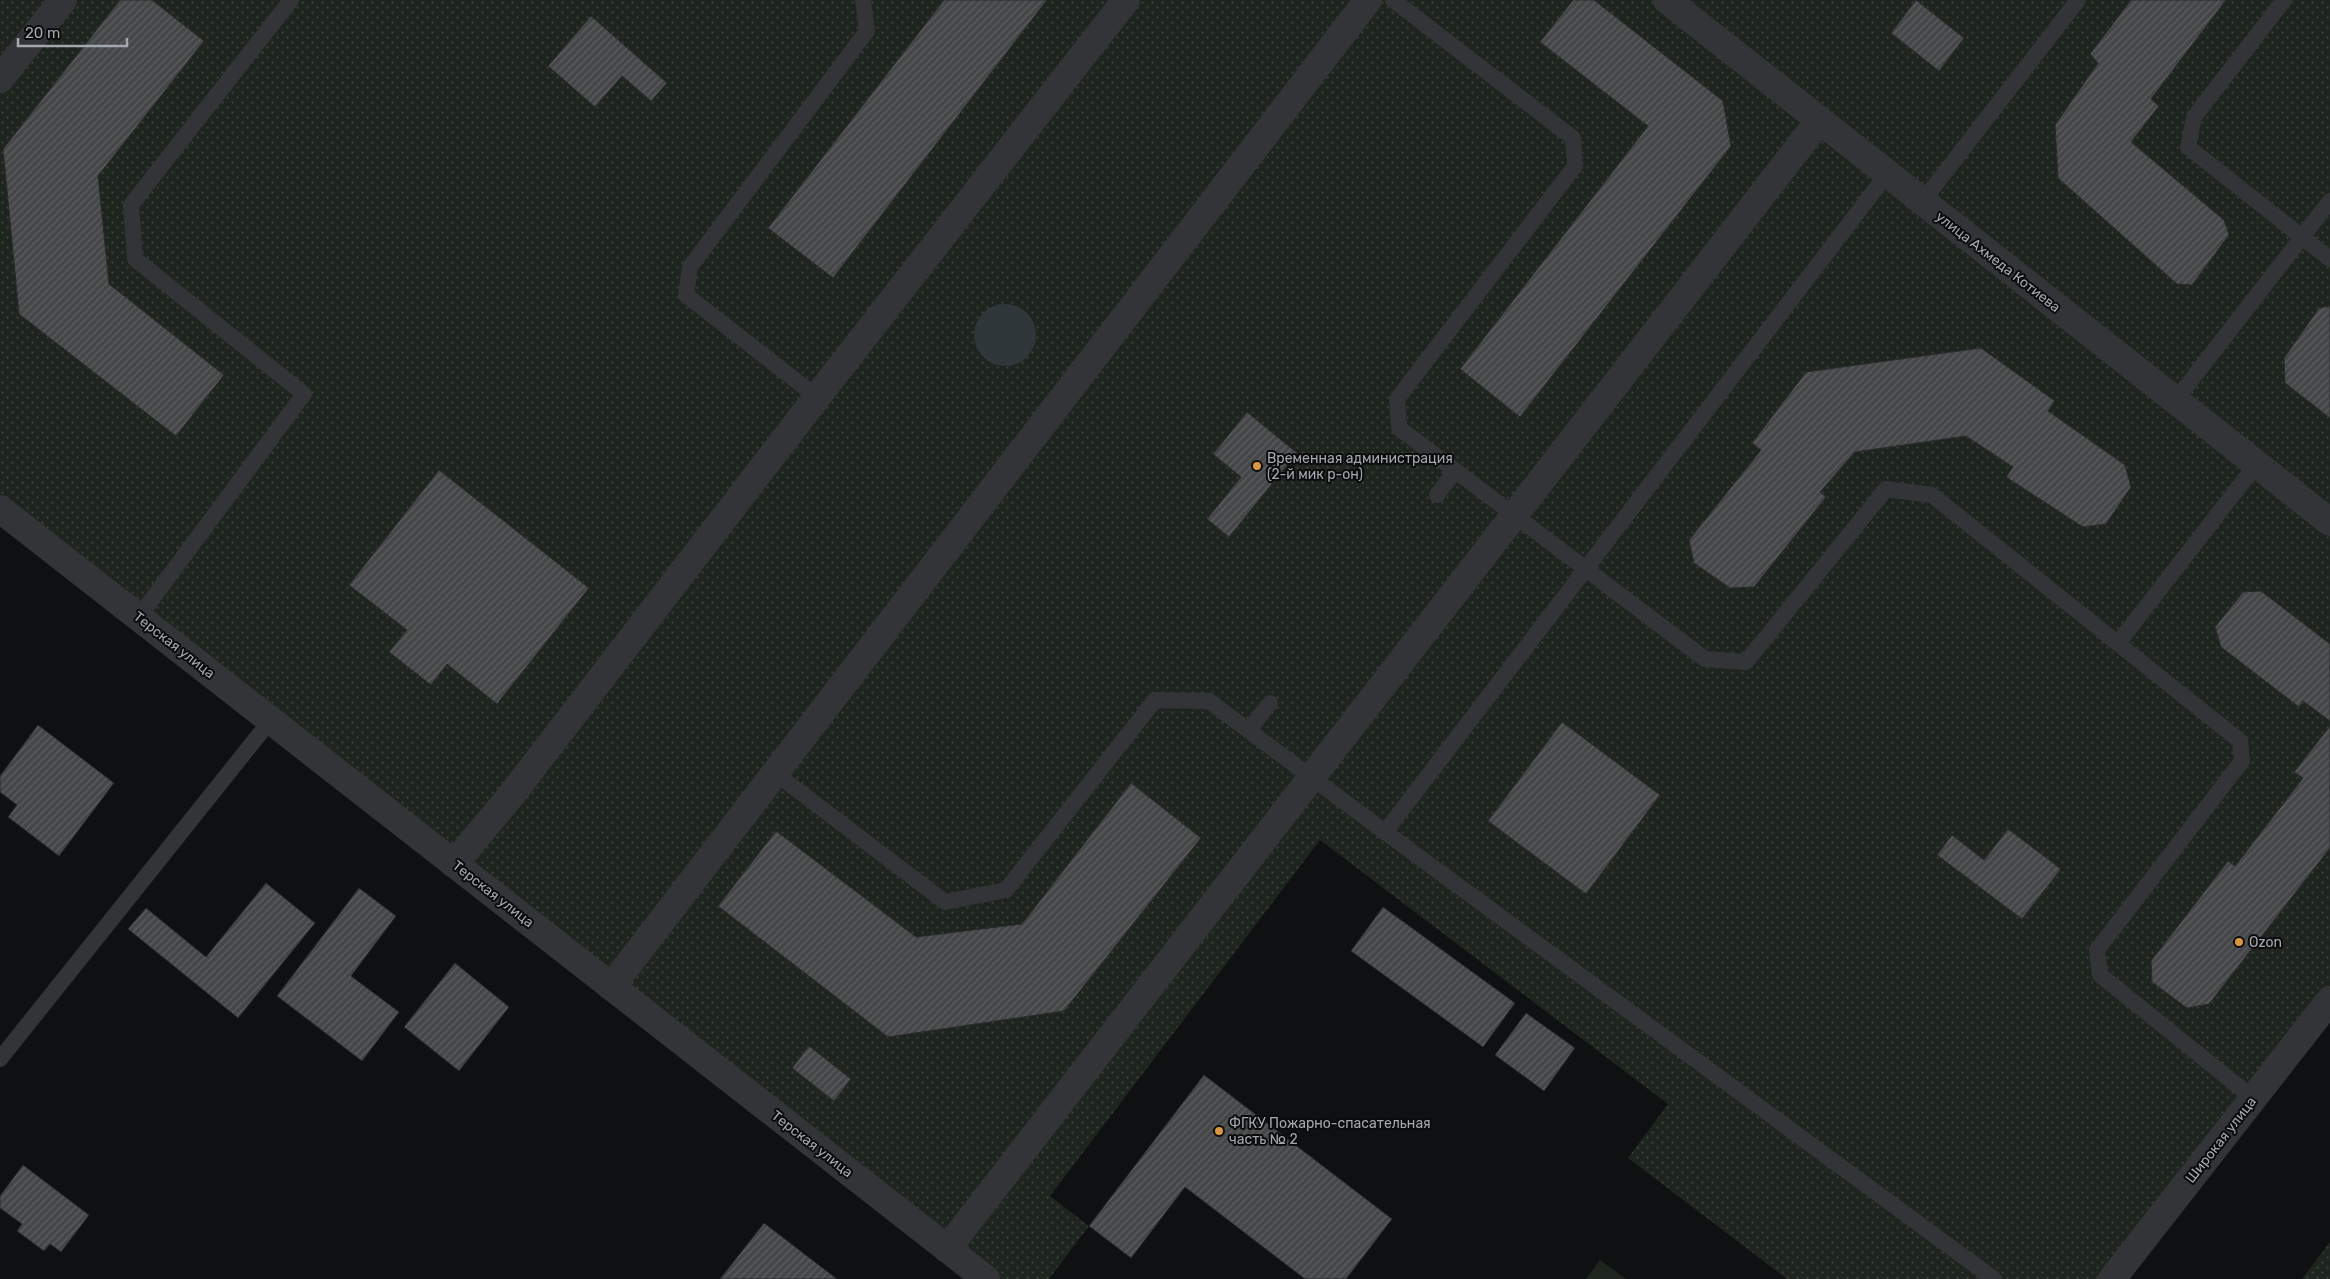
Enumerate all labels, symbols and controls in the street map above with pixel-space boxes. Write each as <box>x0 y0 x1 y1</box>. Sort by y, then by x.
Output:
scale bar <box>18 15 126 47</box>
text: 20 m <box>25 24 60 42</box>
street label: улица Ахмеда Котиева <box>1932 208 2064 316</box>
place label: Временная администрация (2-й мик р-он) <box>1267 450 1453 483</box>
marker: Временная администрация (2-й мик р-он) <box>1251 460 1263 472</box>
street label: Терская улица <box>130 608 218 682</box>
street label: Терская улица <box>449 857 537 931</box>
place label: Ozon <box>2249 934 2282 951</box>
marker: Ozon <box>2233 936 2245 948</box>
street label: Широкая улица <box>2182 1093 2260 1187</box>
street label: Терская улица <box>768 1107 856 1181</box>
place label: ФГКУ Пожарно-спасательная часть № 2 <box>1229 1115 1431 1148</box>
marker: ФГКУ Пожарно-спасательная часть № 2 <box>1213 1125 1225 1137</box>

